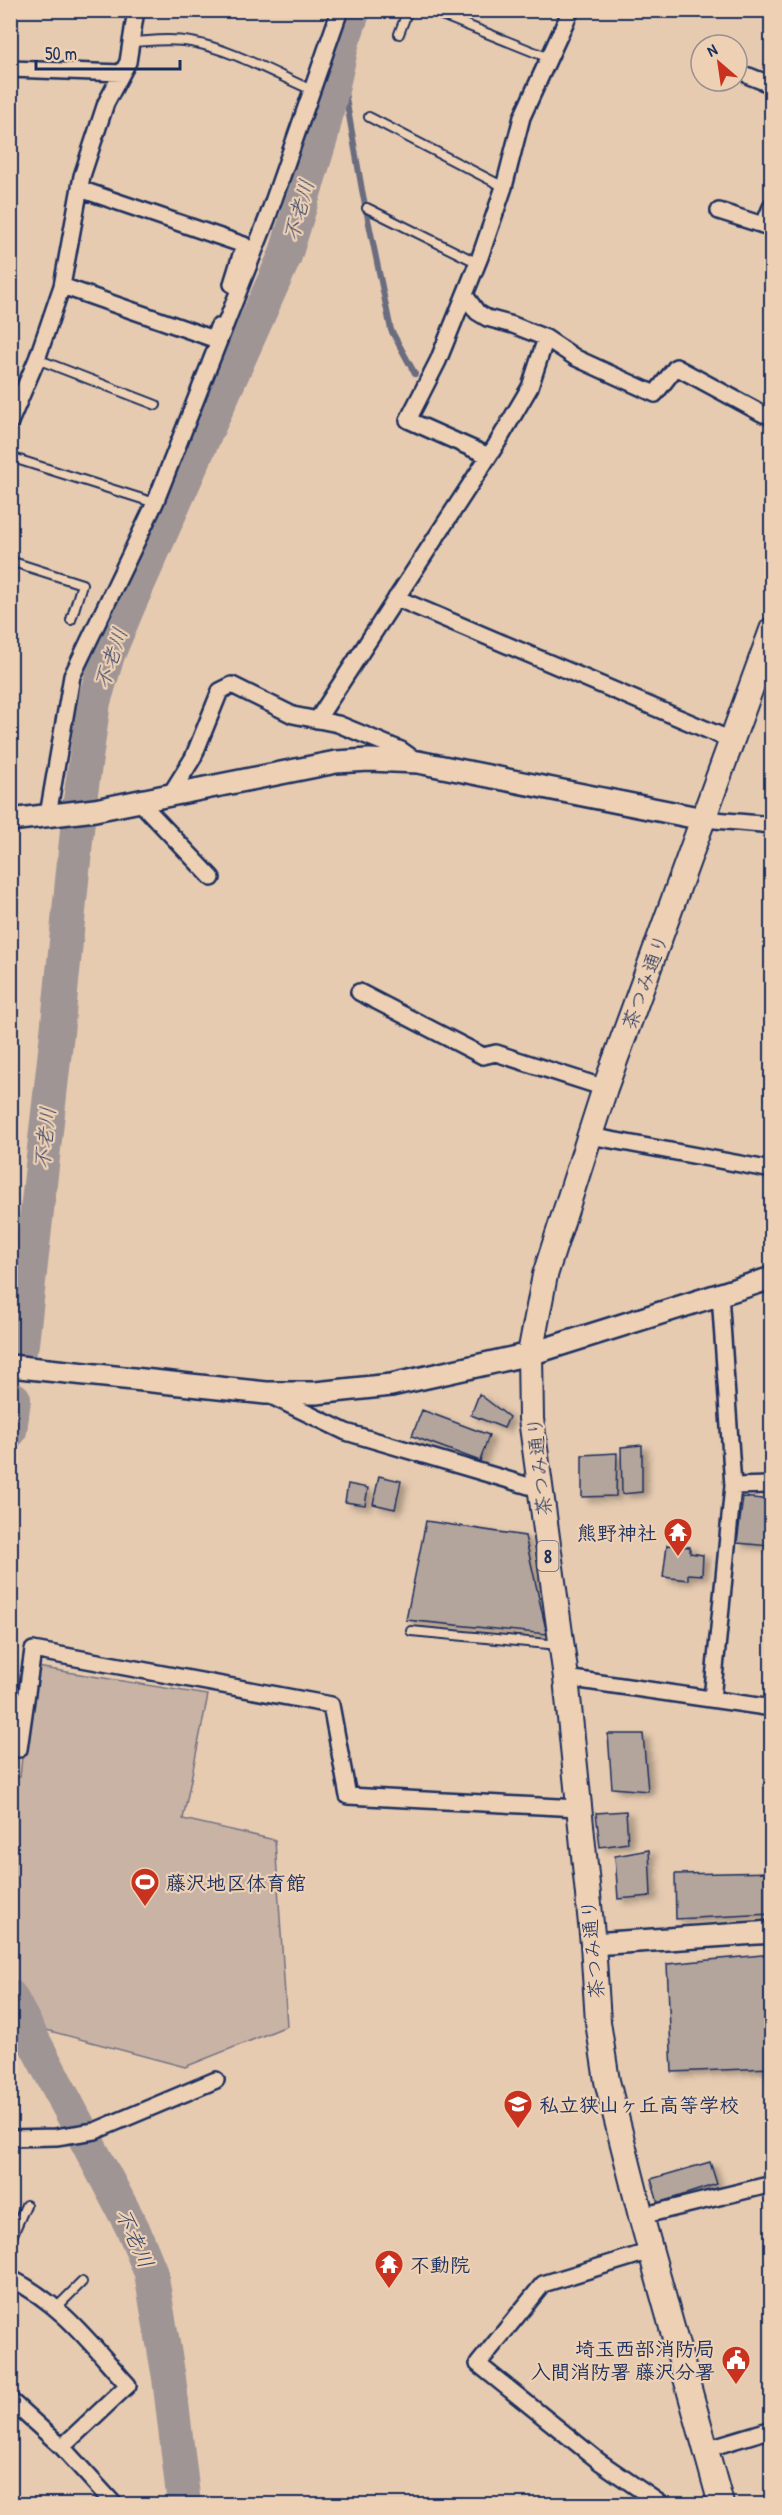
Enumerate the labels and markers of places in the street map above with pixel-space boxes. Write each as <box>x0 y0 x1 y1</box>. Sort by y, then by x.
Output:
temple icon: 熊野神社 <box>662 1516 694 1558</box>
place label: 熊野神社 <box>577 1519 657 1546</box>
sports icon: 藤沢地区体育館 <box>129 1866 161 1908</box>
place label: 藤沢地区体育館 <box>166 1869 306 1896</box>
school or university icon: 私立狭山ヶ丘高等学校 <box>502 2088 534 2130</box>
place label: 私立狭山ヶ丘高等学校 <box>539 2091 739 2118</box>
temple icon: 不動院 <box>373 2248 405 2290</box>
place label: 不動院 <box>410 2251 470 2278</box>
place label: 埼玉西部消防局 入間消防署 藤沢分署 <box>530 2335 715 2385</box>
public building icon: 埼玉西部消防局 入間消防署 藤沢分署 <box>720 2344 752 2386</box>

